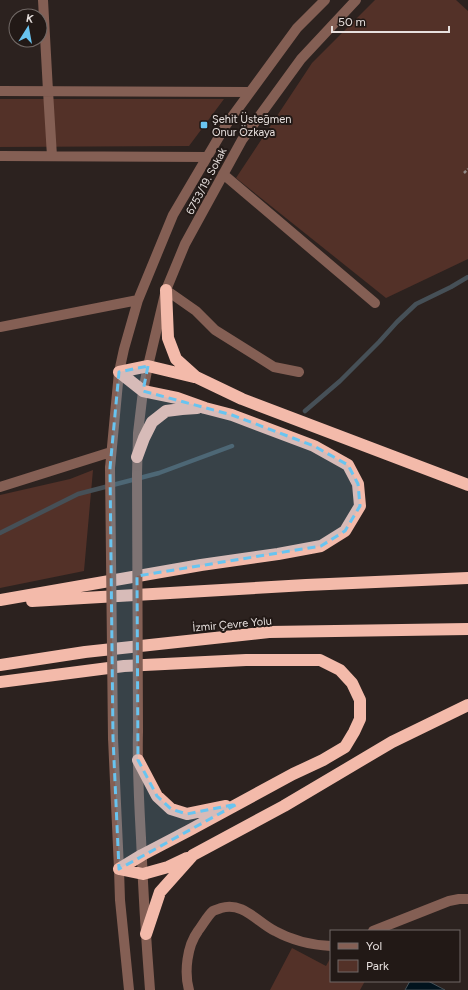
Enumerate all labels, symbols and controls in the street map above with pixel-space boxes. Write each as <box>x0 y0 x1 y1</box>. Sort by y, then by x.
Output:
north arrow <box>8 8 48 48</box>
scale bar <box>332 8 449 34</box>
text: K <box>25 12 35 26</box>
text: 50 m <box>338 15 366 29</box>
place label: Şehit Üsteğmen Onur Özkaya <box>212 112 291 139</box>
marker: Şehit Üsteğmen Onur Özkaya <box>199 120 209 130</box>
street label: 6753/19. Sokak <box>183 145 230 217</box>
street label: İzmir Çevre Yolu <box>192 615 272 634</box>
legend <box>330 930 460 982</box>
text: Yol <box>366 939 382 953</box>
text: Park <box>366 959 389 973</box>

